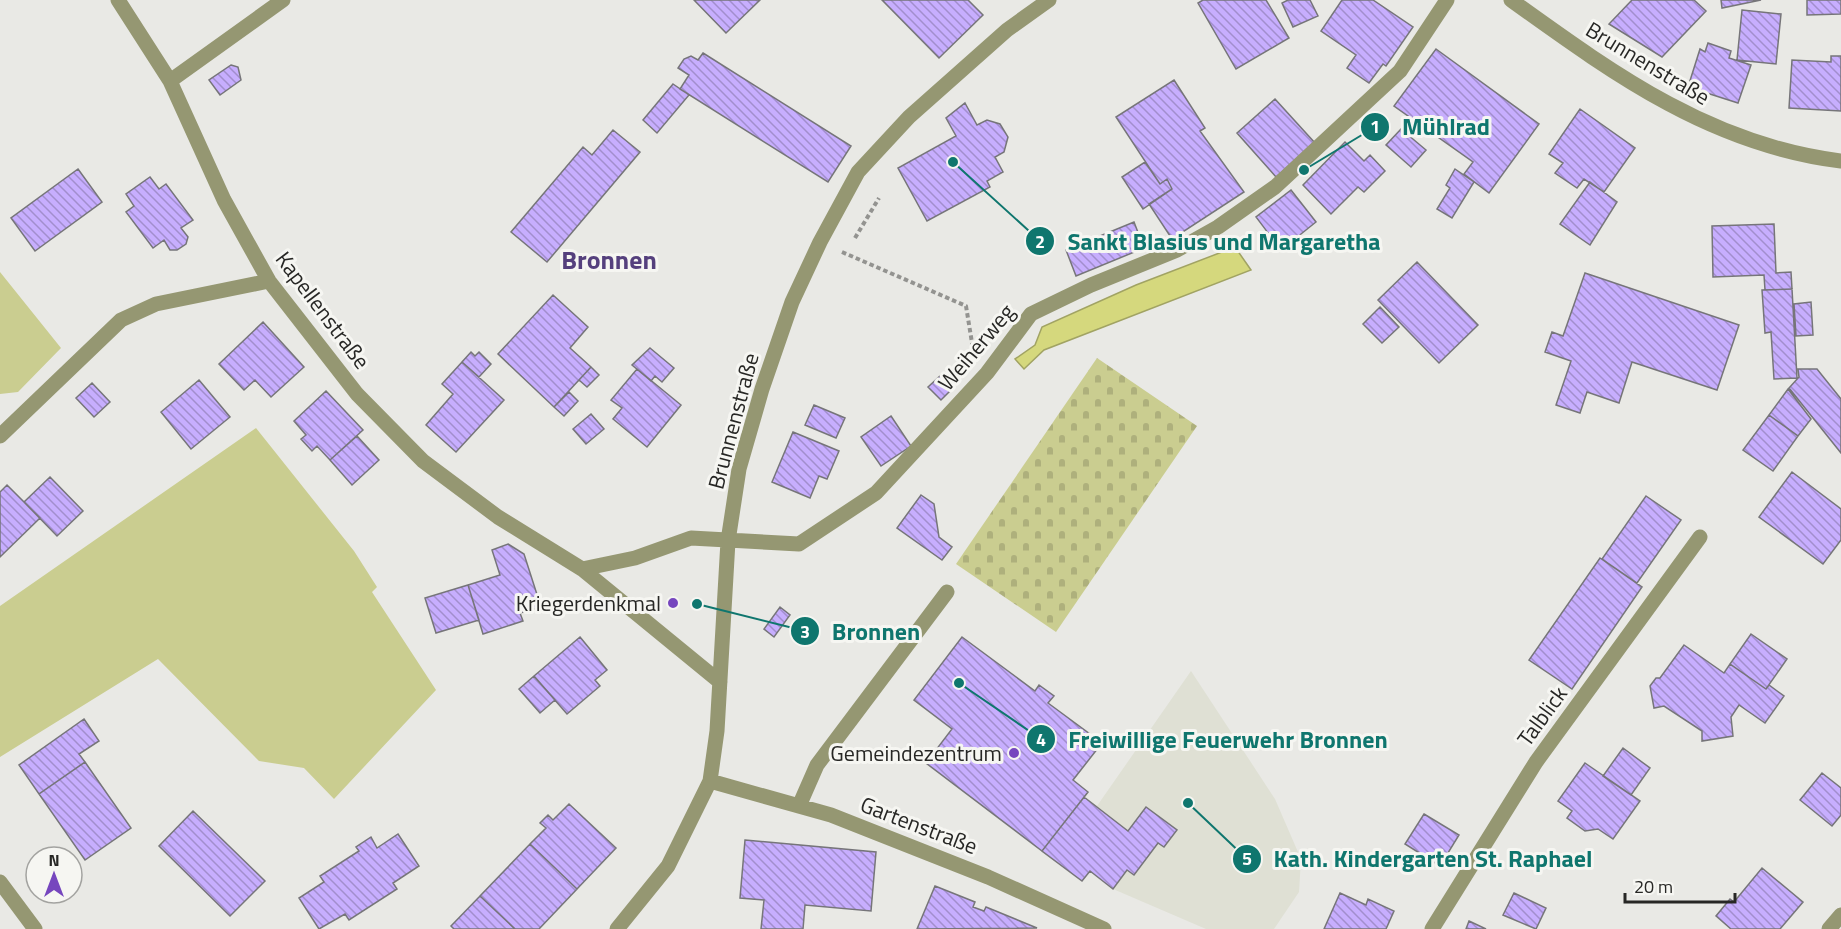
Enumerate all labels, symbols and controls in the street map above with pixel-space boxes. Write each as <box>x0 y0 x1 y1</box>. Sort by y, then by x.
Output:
street label: Brunnenstraße <box>1579 12 1717 114</box>
callout: Mühlrad <box>1360 106 1502 148</box>
text: Mühlrad <box>1402 108 1490 144</box>
text: 1 <box>1370 113 1380 140</box>
callout: Sankt Blasius und Margaretha <box>1025 220 1392 262</box>
text: Sankt Blasius und Margaretha <box>1067 223 1381 259</box>
text: 2 <box>1035 228 1045 255</box>
district label: Bronnen <box>561 240 657 279</box>
street label: Kapellenstraße <box>267 244 379 376</box>
street label: Weiherweg <box>929 296 1023 398</box>
street label: Brunnenstraße <box>698 349 768 493</box>
place label: Kriegerdenkmal <box>516 586 661 620</box>
marker: Kriegerdenkmal <box>666 596 680 610</box>
callout: Bronnen <box>790 610 933 652</box>
text: Bronnen <box>832 613 920 649</box>
text: 3 <box>800 618 810 645</box>
street label: Talblick <box>1508 678 1576 753</box>
callout: Freiwillige Feuerwehr Bronnen <box>1026 718 1399 760</box>
text: Freiwillige Feuerwehr Bronnen <box>1068 721 1388 757</box>
text: 4 <box>1036 726 1046 753</box>
place label: Gemeindezentrum <box>830 736 1002 770</box>
marker: Gemeindezentrum <box>1007 746 1021 760</box>
street label: Gartenstraße <box>855 787 983 863</box>
callout: Kath. Kindergarten St. Raphael <box>1232 838 1605 880</box>
text: Kath. Kindergarten St. Raphael <box>1274 840 1592 876</box>
north arrow <box>24 845 84 905</box>
text: 5 <box>1242 845 1252 872</box>
text: N <box>48 848 60 872</box>
scale bar <box>1625 866 1734 904</box>
text: 20 m <box>1634 873 1673 900</box>

